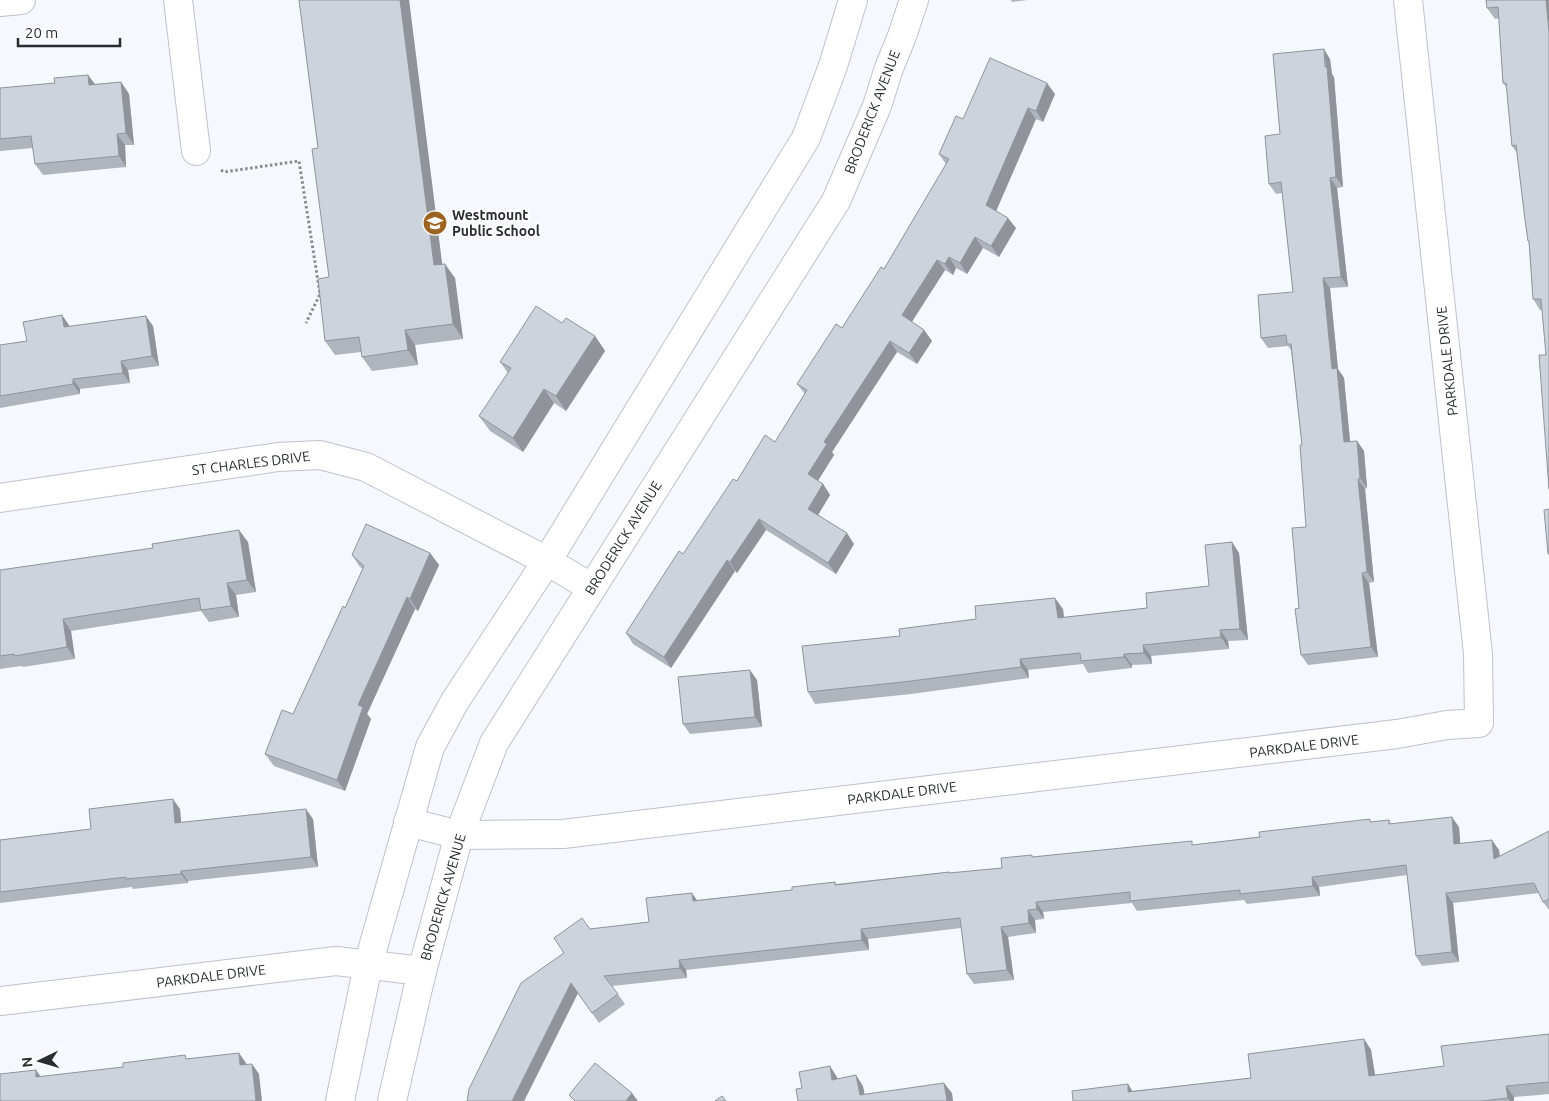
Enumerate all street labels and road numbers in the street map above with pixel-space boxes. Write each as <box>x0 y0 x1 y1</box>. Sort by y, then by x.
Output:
street label: BRODERICK AVENUE <box>841 48 903 176</box>
street label: PARKDALE DRIVE <box>1433 305 1461 417</box>
street label: ST CHARLES DRIVE <box>191 448 311 478</box>
street label: BRODERICK AVENUE <box>581 478 665 598</box>
street label: PARKDALE DRIVE <box>1248 731 1360 761</box>
street label: PARKDALE DRIVE <box>846 778 958 808</box>
street label: BRODERICK AVENUE <box>417 832 469 962</box>
street label: PARKDALE DRIVE <box>155 961 267 991</box>

